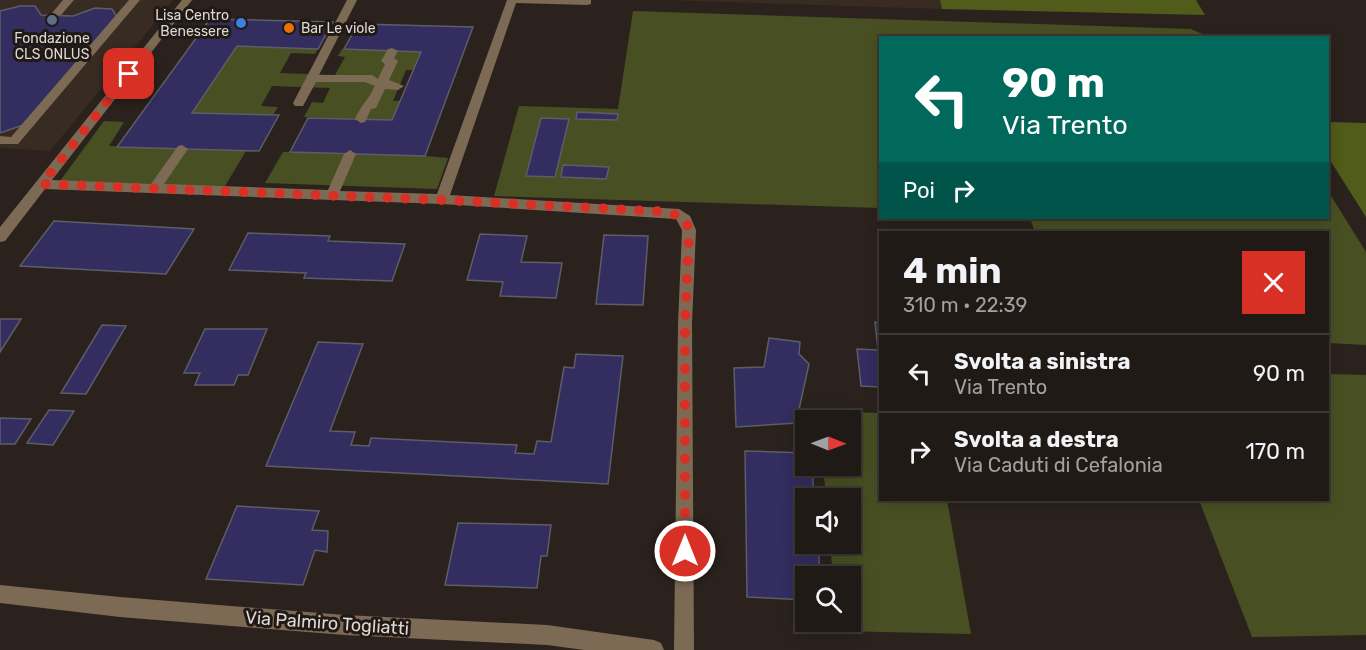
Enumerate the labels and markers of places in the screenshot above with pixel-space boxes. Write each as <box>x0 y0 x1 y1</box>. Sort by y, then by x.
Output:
place label: Lisa Centro Benessere <box>155 7 229 40</box>
marker: Fondazione CLS ONLUS <box>45 13 59 27</box>
marker: Lisa Centro Benessere <box>234 16 248 30</box>
place label: Bar Le viole <box>301 20 376 37</box>
marker: Bar Le viole <box>282 21 296 35</box>
place label: Fondazione CLS ONLUS <box>14 30 90 63</box>
pin <box>103 48 154 99</box>

